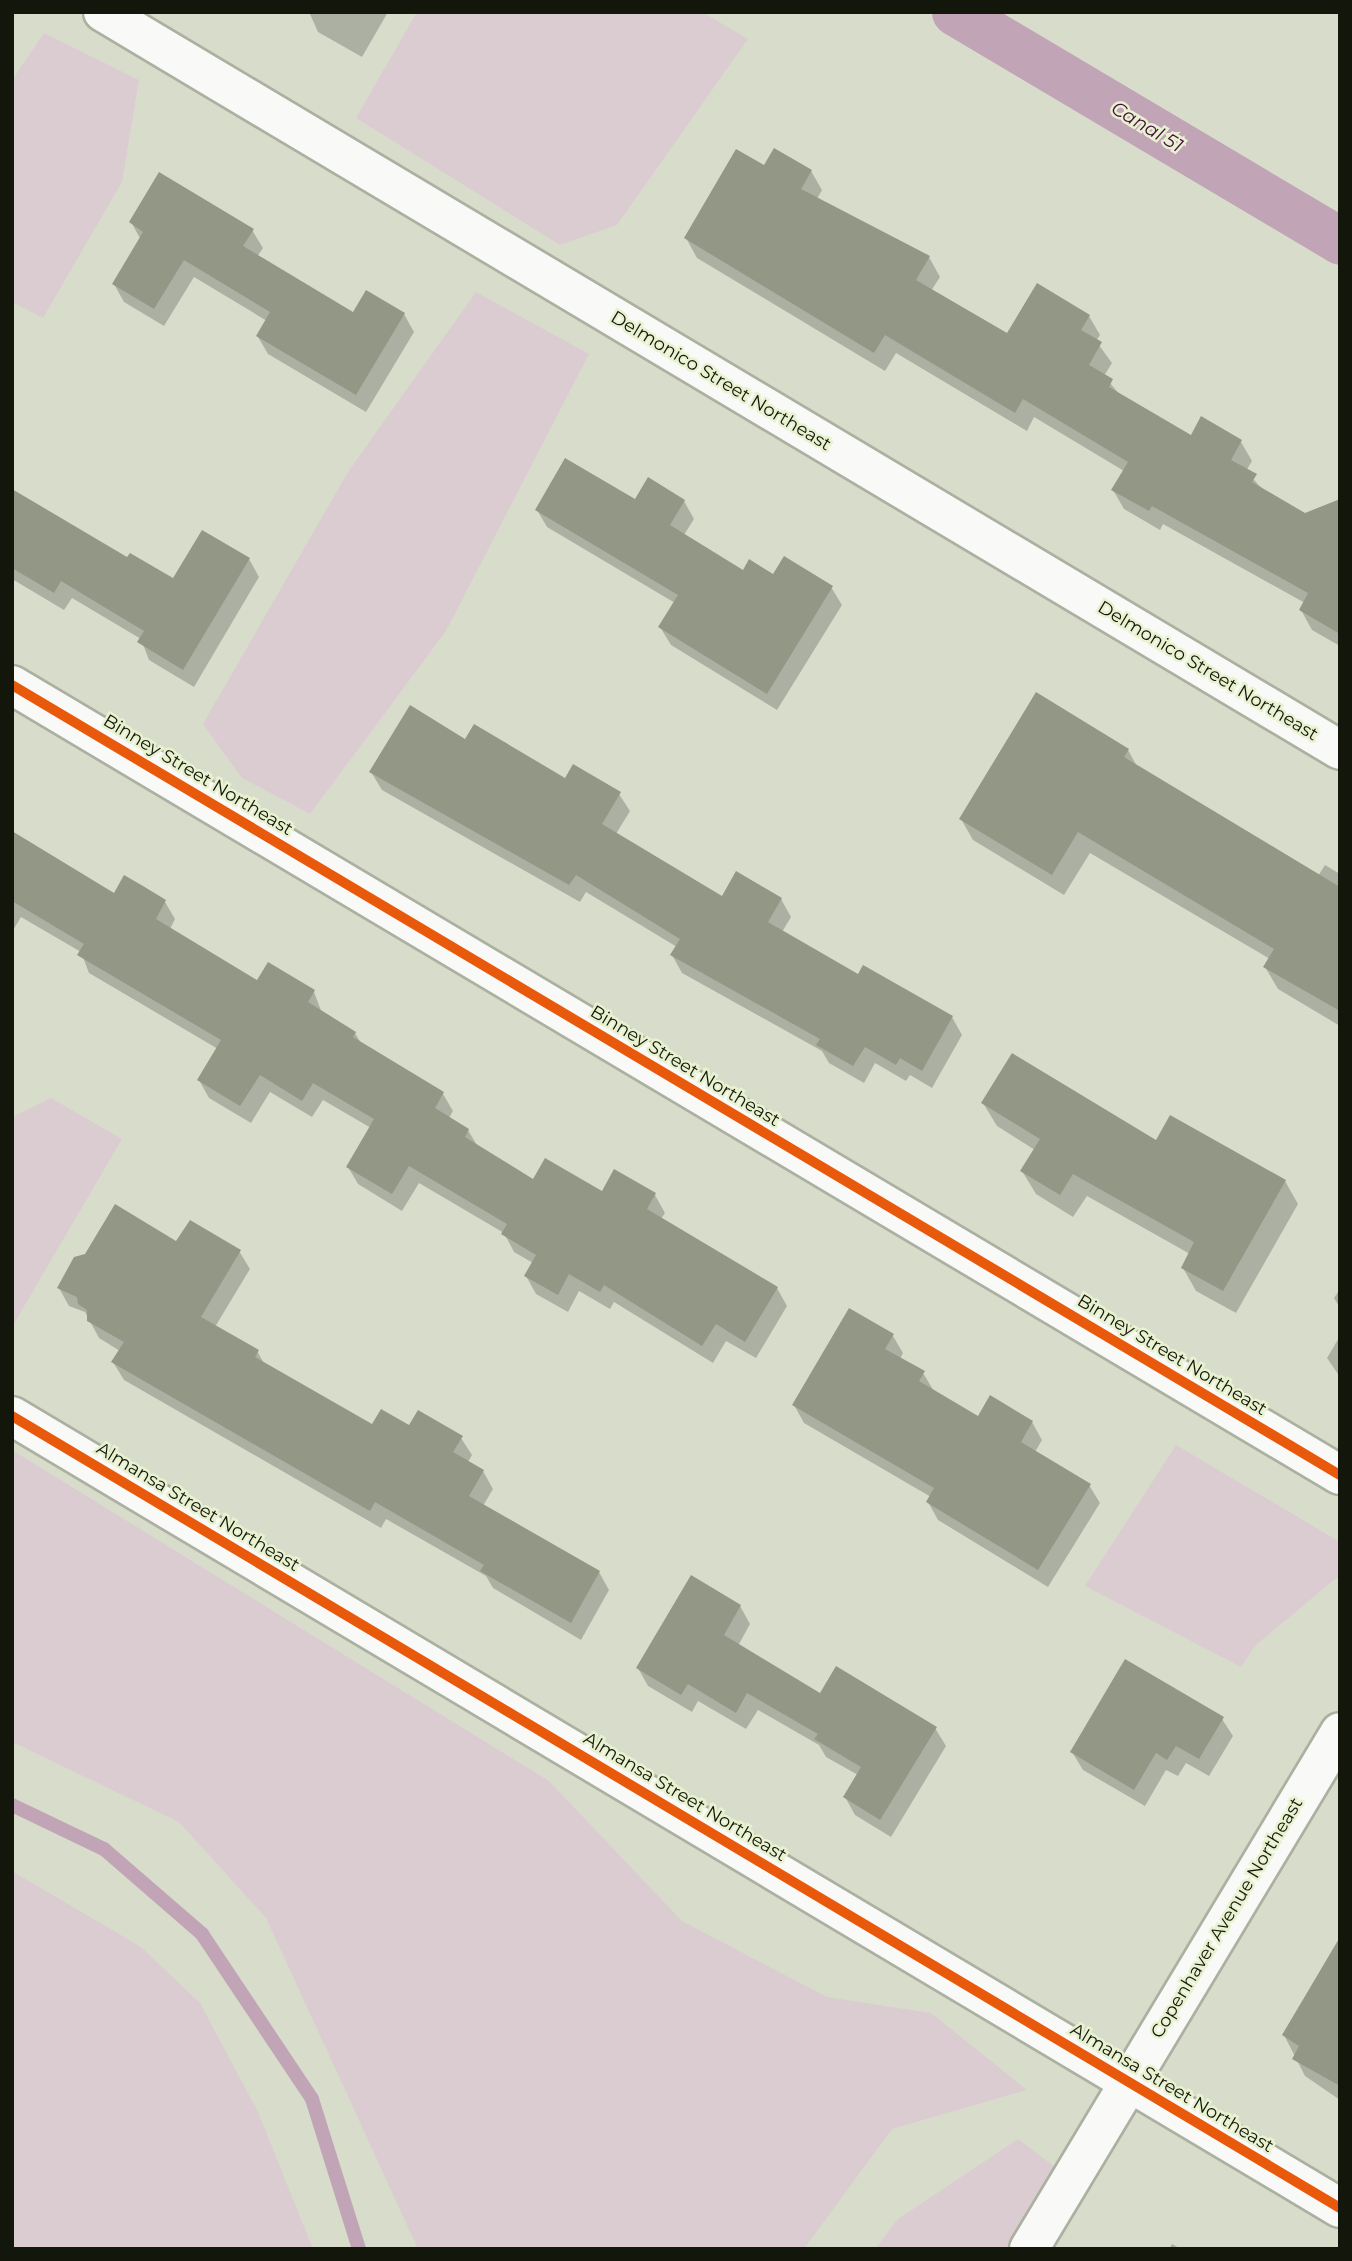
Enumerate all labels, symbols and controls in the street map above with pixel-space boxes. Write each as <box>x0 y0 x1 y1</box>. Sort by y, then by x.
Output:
water label: Canal 51 <box>1107 97 1187 157</box>
street label: Delmonico Street Northeast <box>607 307 835 455</box>
street label: Delmonico Street Northeast <box>1094 597 1322 745</box>
street label: Binney Street Northeast <box>99 710 297 840</box>
street label: Binney Street Northeast <box>586 1001 784 1131</box>
street label: Binney Street Northeast <box>1073 1290 1271 1420</box>
street label: Almansa Street Northeast <box>93 1438 303 1576</box>
street label: Almansa Street Northeast <box>580 1728 790 1866</box>
street label: Copenhaver Avenue Northeast <box>1147 1794 1307 2042</box>
street label: Almansa Street Northeast <box>1067 2019 1277 2157</box>

